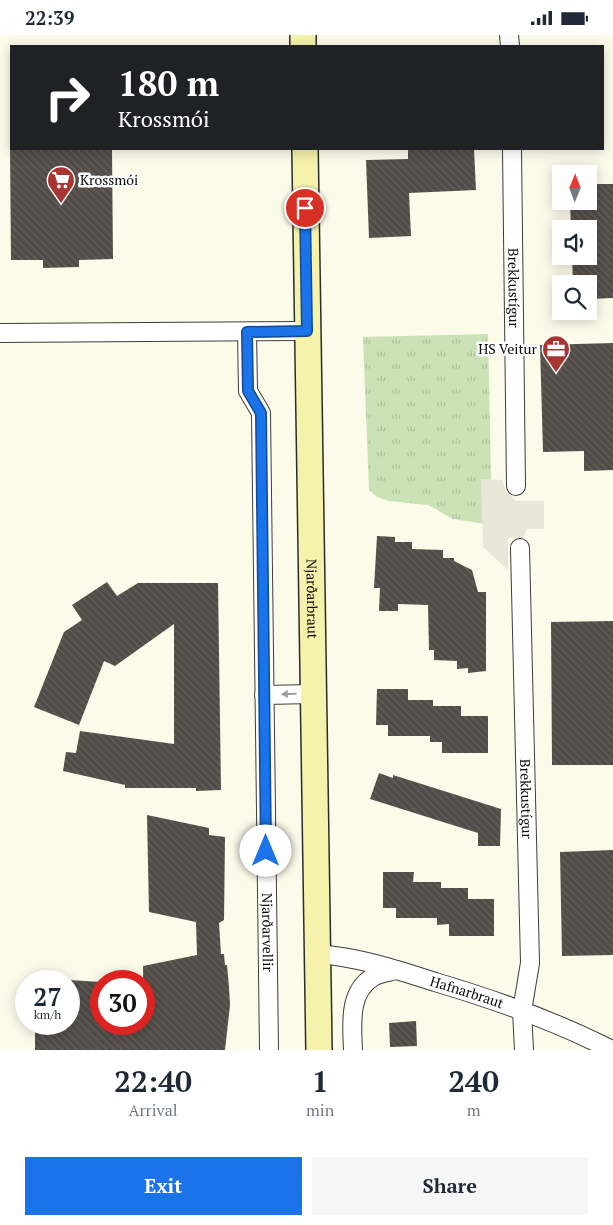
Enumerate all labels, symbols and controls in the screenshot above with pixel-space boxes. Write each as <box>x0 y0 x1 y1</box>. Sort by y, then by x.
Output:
text: 22:39 <box>25 5 74 30</box>
text: 180 m <box>118 60 219 106</box>
icon: right <box>35 65 100 130</box>
text: Krossmói <box>118 104 210 133</box>
supermarket icon: Krossmói <box>46 165 76 204</box>
north arrow <box>552 165 598 210</box>
map controls <box>552 165 597 320</box>
place label: Krossmói <box>80 170 138 189</box>
pin <box>284 187 326 229</box>
icon: arrive <box>291 194 319 222</box>
button: sound <box>552 220 597 265</box>
street label: Brekkustígur <box>504 248 524 329</box>
button: search <box>552 275 597 320</box>
office icon: HS Veitur <box>541 334 571 373</box>
place label: HS Veitur <box>478 339 538 358</box>
street label: Njarðarbraut <box>302 559 323 640</box>
one-way arrow <box>281 691 297 699</box>
street label: Brekkustígur <box>516 759 537 840</box>
position arrow <box>239 824 291 876</box>
street label: Njarðarvellir <box>258 893 278 973</box>
speed limit sign: 30 <box>90 970 155 1035</box>
street label: Hafnarbraut <box>428 971 507 1013</box>
text: 27 <box>33 980 62 1013</box>
text: km/h <box>34 1007 61 1022</box>
text: 22:40 <box>114 1061 192 1101</box>
text: 1 <box>312 1061 329 1101</box>
text: 240 <box>448 1061 499 1101</box>
text: Arrival <box>128 1099 178 1121</box>
text: min <box>306 1099 334 1121</box>
text: m <box>467 1099 480 1121</box>
button: Exit <box>25 1157 302 1215</box>
button: Share <box>312 1157 588 1215</box>

